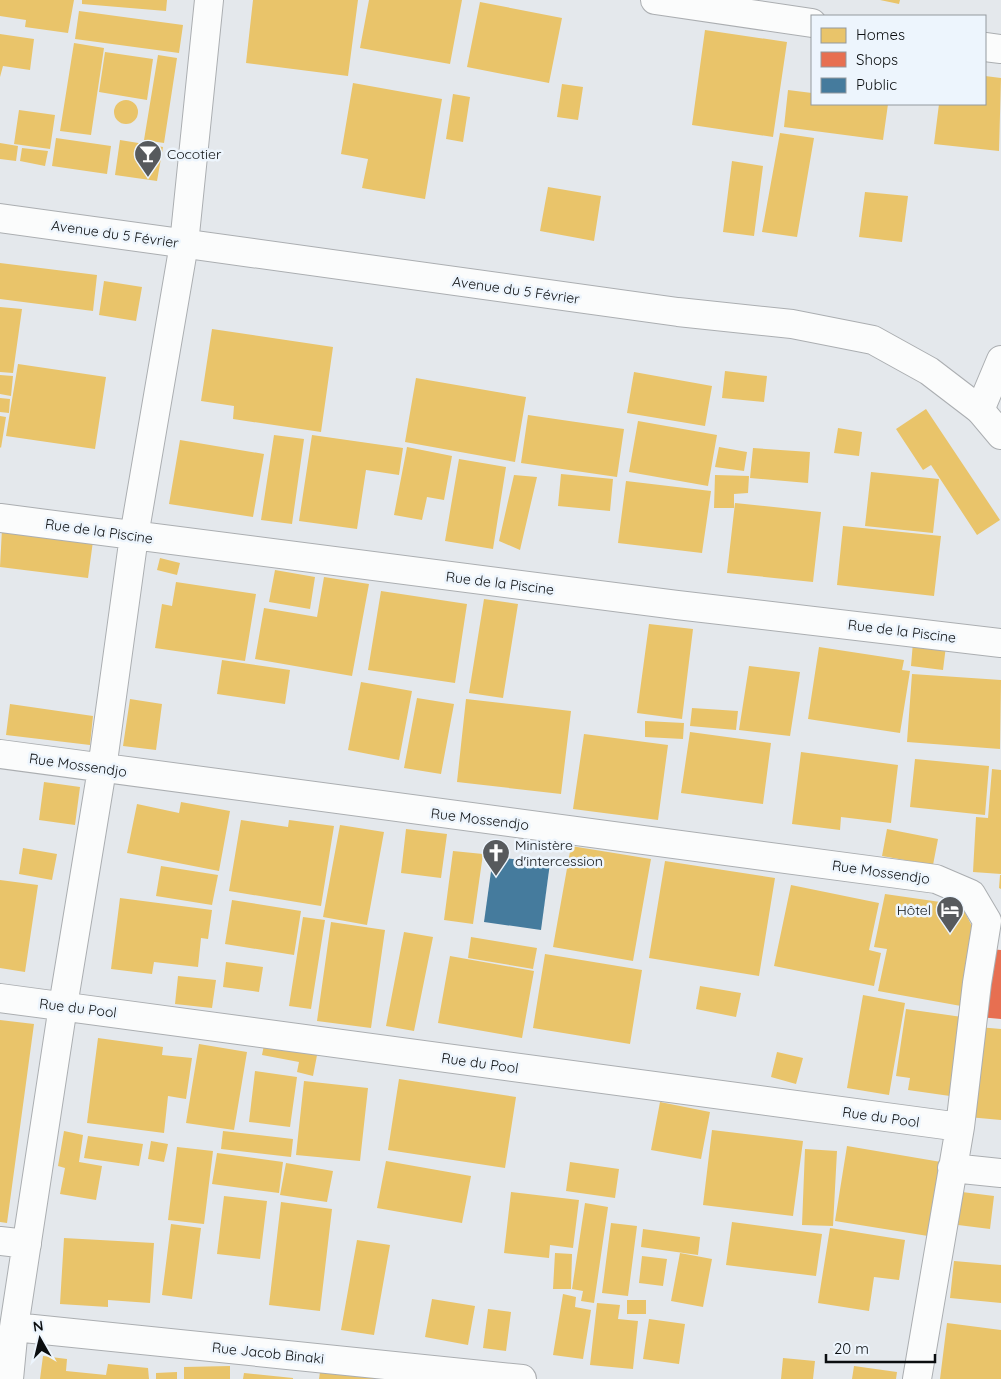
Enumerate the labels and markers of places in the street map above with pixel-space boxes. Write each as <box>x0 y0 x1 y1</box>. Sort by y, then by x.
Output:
bar icon: Cocotier <box>133 139 163 178</box>
place label: Cocotier <box>167 145 222 163</box>
place label: Ministère d'intercession <box>515 836 603 870</box>
church icon: Ministère d'intercession <box>481 838 511 877</box>
hotel icon: Hôtel <box>935 895 965 934</box>
place label: Hôtel <box>897 901 931 919</box>

